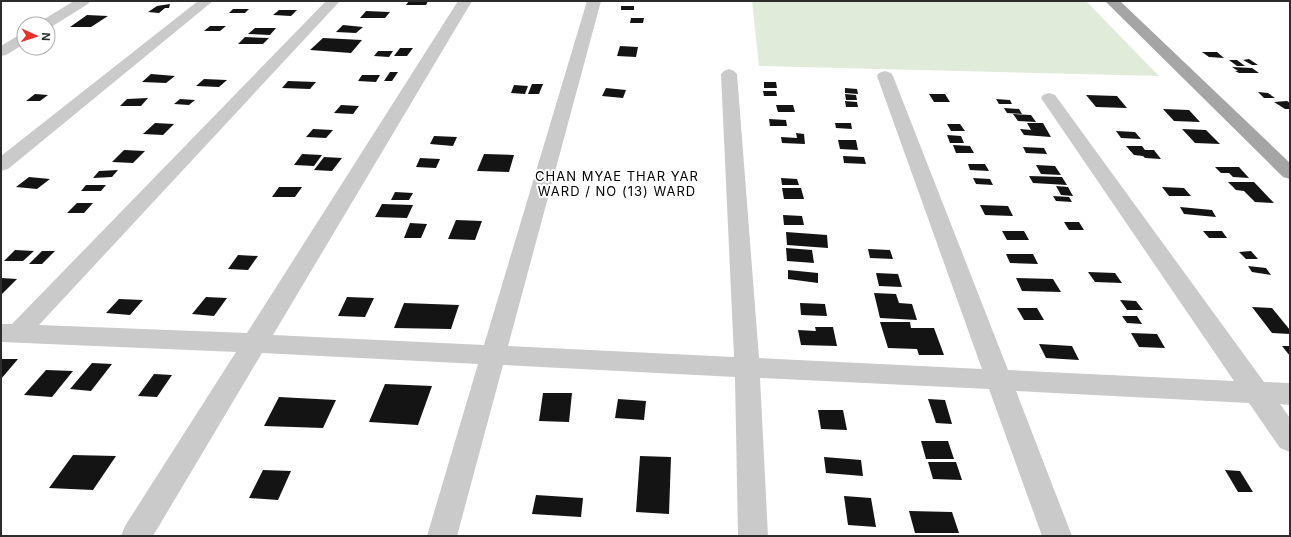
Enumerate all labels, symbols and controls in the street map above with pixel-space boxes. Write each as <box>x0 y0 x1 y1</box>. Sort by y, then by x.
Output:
north arrow <box>16 16 56 56</box>
text: N <box>39 32 53 41</box>
district label: CHAN MYAE THAR YAR WARD / NO (13) WARD <box>535 168 699 199</box>

